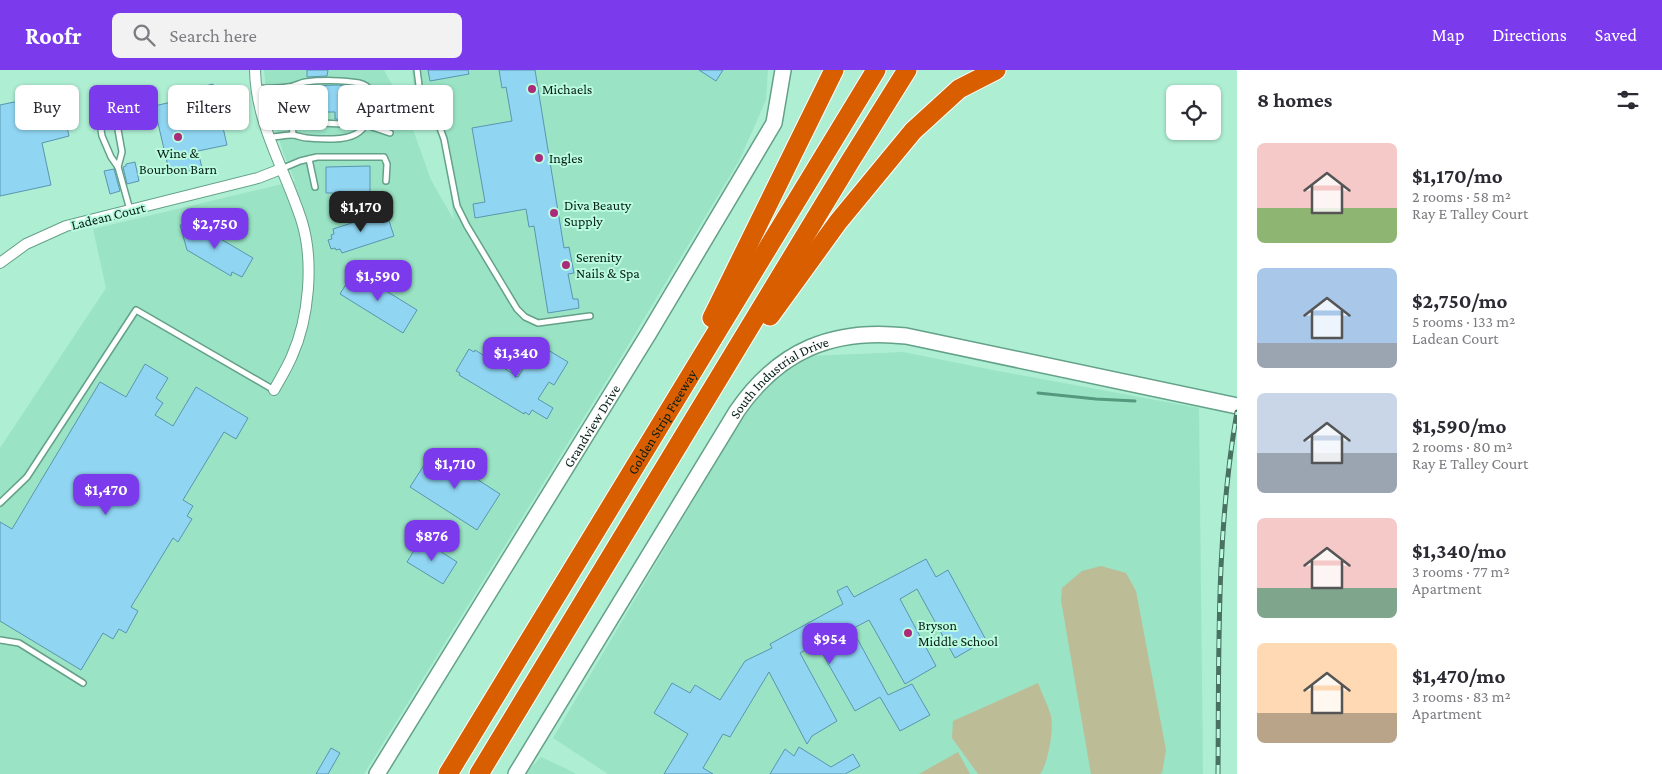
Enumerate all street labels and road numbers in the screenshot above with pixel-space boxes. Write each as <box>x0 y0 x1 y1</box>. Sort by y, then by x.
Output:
street label: Ladean Court <box>69 199 147 233</box>
street label: South Industrial Drive <box>726 333 830 421</box>
street label: Golden Strip Freeway <box>624 366 700 477</box>
street label: Grandview Drive <box>560 381 623 470</box>

